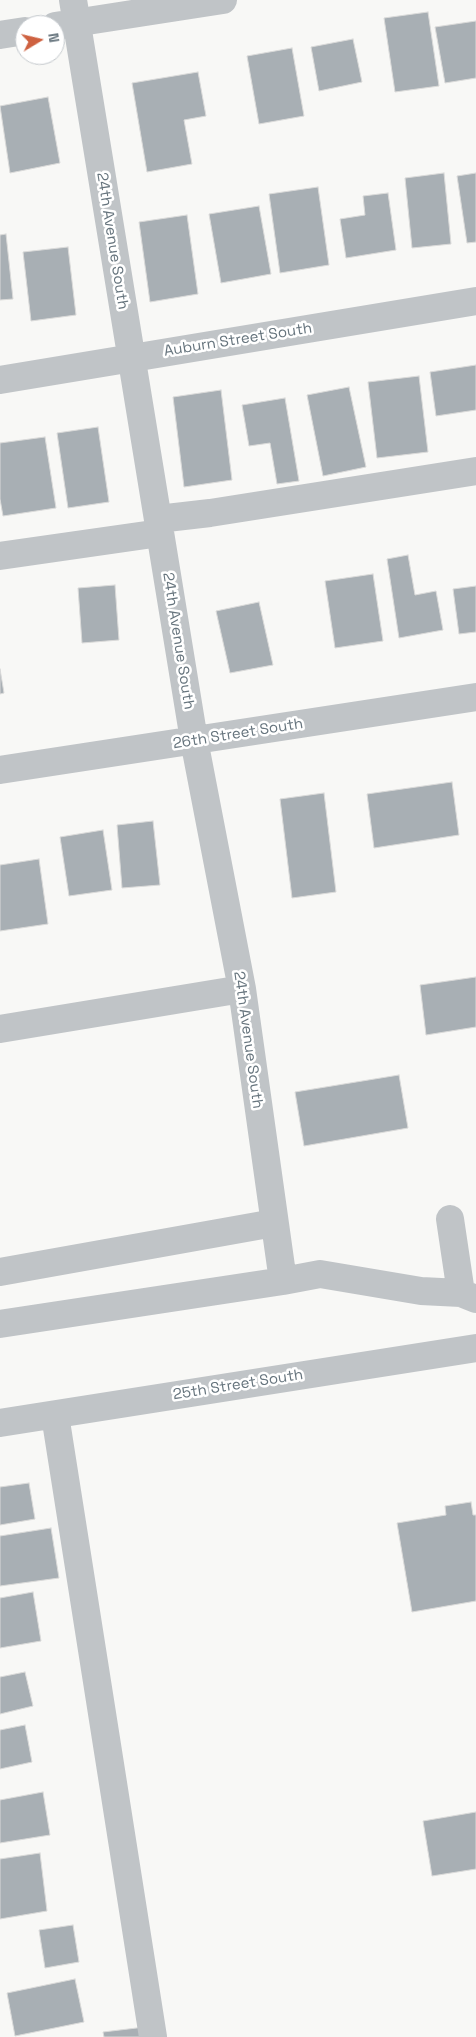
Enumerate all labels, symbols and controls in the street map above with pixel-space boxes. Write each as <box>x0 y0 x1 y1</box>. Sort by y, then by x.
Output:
north arrow <box>15 15 65 65</box>
text: N <box>44 32 63 44</box>
street label: 24th Avenue South <box>92 171 132 311</box>
street label: Auburn Street South <box>163 319 313 361</box>
street label: 24th Avenue South <box>158 571 198 711</box>
street label: 26th Street South <box>172 715 304 753</box>
street label: 24th Avenue South <box>229 970 267 1110</box>
street label: 25th Street South <box>172 1366 304 1404</box>

